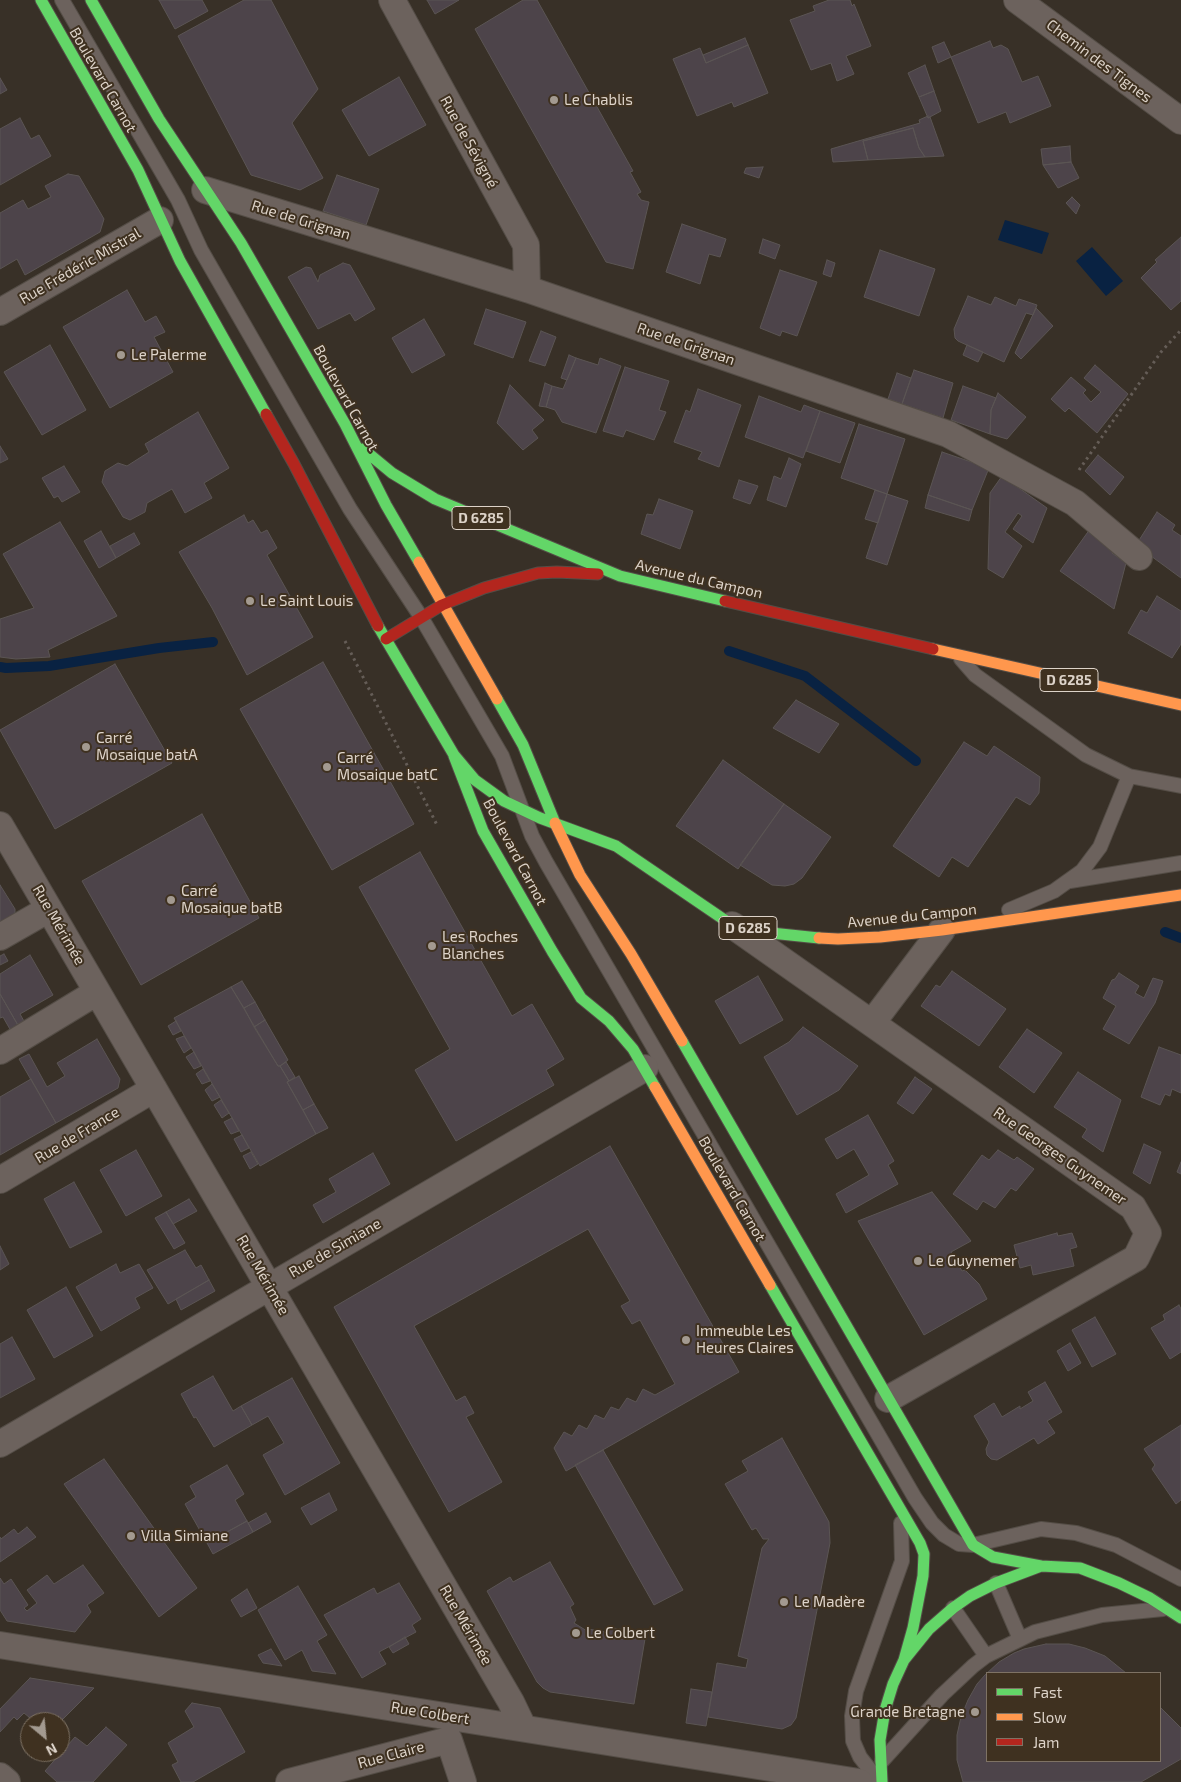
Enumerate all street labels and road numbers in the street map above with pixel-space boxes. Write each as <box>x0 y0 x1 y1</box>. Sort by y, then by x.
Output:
street label: Chemin des Tignes <box>1043 16 1155 106</box>
street label: Boulevard Carnot <box>66 24 140 136</box>
street label: Rue de Sévigné <box>436 93 502 191</box>
street label: Rue de Grignan <box>249 196 353 244</box>
street label: Rue Frédéric Mistral <box>16 224 144 308</box>
street label: Rue de Grignan <box>635 319 737 369</box>
street label: Boulevard Carnot <box>309 342 383 454</box>
road number: D 6285 <box>452 506 510 530</box>
street label: Avenue du Campon <box>634 556 764 602</box>
road number: D 6285 <box>1040 668 1098 692</box>
street label: Boulevard Carnot <box>479 795 551 909</box>
street label: Rue Mérimée <box>29 882 89 968</box>
street label: Avenue du Campon <box>846 900 978 932</box>
road number: D 6285 <box>719 916 777 940</box>
street label: Rue de France <box>32 1103 122 1167</box>
street label: Rue Georges Guynemer <box>990 1103 1130 1209</box>
street label: Boulevard Carnot <box>695 1133 769 1245</box>
street label: Rue de Simiane <box>286 1214 384 1282</box>
street label: Rue Mérimée <box>233 1232 293 1318</box>
street label: Rue Mérimée <box>436 1582 496 1668</box>
street label: Rue Colbert <box>390 1698 470 1728</box>
street label: Rue Claire <box>356 1737 426 1773</box>

